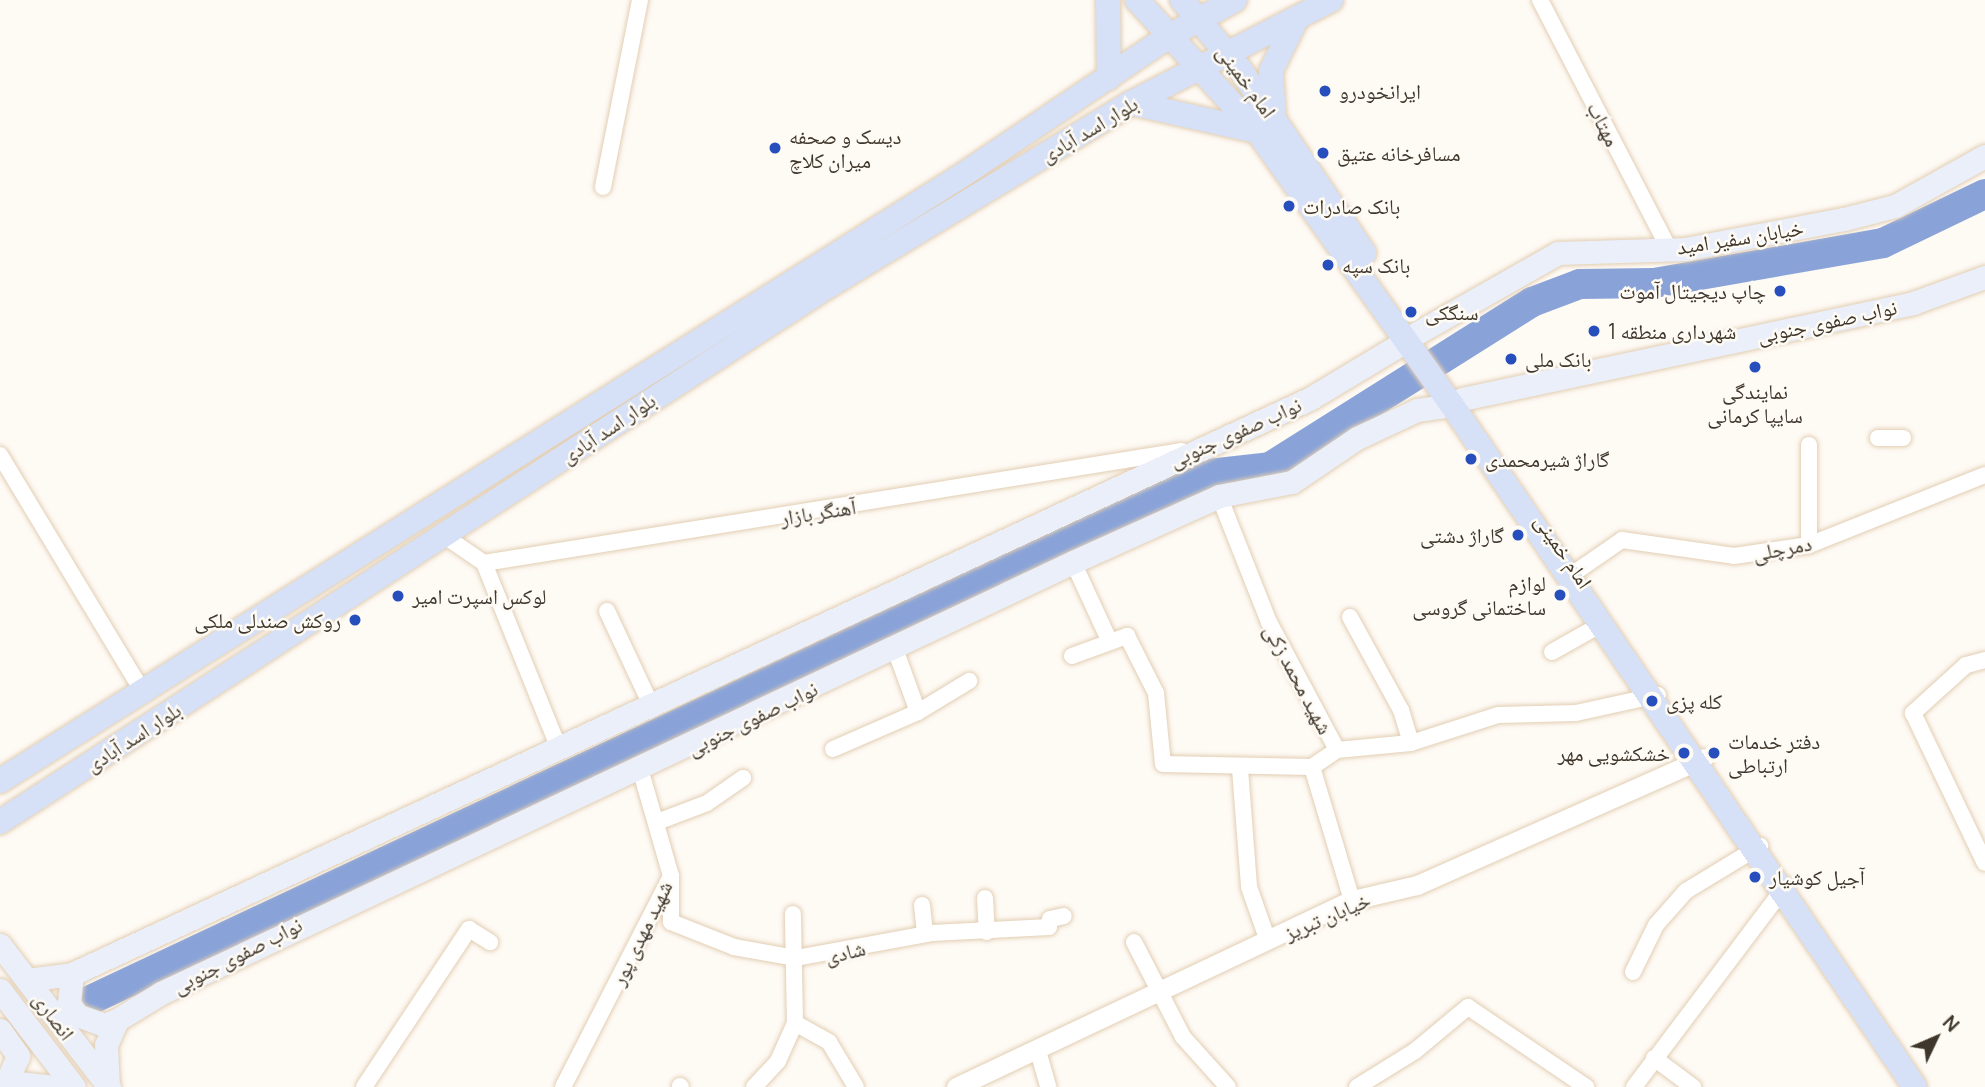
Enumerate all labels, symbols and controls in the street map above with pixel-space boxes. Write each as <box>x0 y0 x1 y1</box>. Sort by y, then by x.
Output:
street label: امام خمینی <box>1212 39 1282 123</box>
place label: ایرانخودرو <box>1339 78 1421 104</box>
marker: ایرانخودرو <box>1317 83 1333 99</box>
street label: بلوار اسد آبادی <box>1036 90 1142 168</box>
street label: مهتاب <box>1582 97 1626 151</box>
place label: دیسک و صحفه میران کلاچ <box>789 123 901 173</box>
marker: دیسک و صحفه میران کلاچ <box>767 140 783 156</box>
place label: مسافرخانه عتیق <box>1337 140 1460 166</box>
marker: مسافرخانه عتیق <box>1315 145 1331 161</box>
place label: بانک صادرات <box>1303 193 1400 219</box>
marker: بانک صادرات <box>1281 198 1297 214</box>
street label: خیابان سفیر امید <box>1675 215 1805 259</box>
place label: بانک سپه <box>1342 252 1410 278</box>
marker: بانک سپه <box>1320 257 1336 273</box>
place label: چاپ دیجیتال آموت <box>1619 278 1766 304</box>
marker: چاپ دیجیتال آموت <box>1772 283 1788 299</box>
street label: نواب صفوی جنوبی <box>1755 294 1899 348</box>
place label: سنگکی <box>1425 299 1479 325</box>
marker: سنگکی <box>1403 304 1419 320</box>
place label: شهرداری منطقه 1 <box>1608 318 1736 344</box>
marker: شهرداری منطقه 1 <box>1586 323 1602 339</box>
place label: بانک ملی <box>1525 346 1592 372</box>
marker: بانک ملی <box>1503 351 1519 367</box>
marker: نمایندگی سایپا کرمانی <box>1747 359 1763 375</box>
place label: نمایندگی سایپا کرمانی <box>1707 378 1803 428</box>
street label: بلوار اسد آبادی <box>556 387 660 469</box>
street label: نواب صفوی جنوبی <box>1165 392 1305 472</box>
place label: گاراژ شیرمحمدی <box>1485 446 1609 472</box>
marker: گاراژ شیرمحمدی <box>1463 451 1479 467</box>
street label: آهنگر بازار <box>778 494 858 530</box>
street label: امام خمینی <box>1530 509 1598 593</box>
place label: گاراژ دشتی <box>1420 522 1504 548</box>
marker: گاراژ دشتی <box>1510 527 1526 543</box>
street label: دمرچلی <box>1750 530 1814 566</box>
place label: لوازم ساختمانی گروسی <box>1412 570 1546 620</box>
place label: لوکس اسپرت امیر <box>412 583 546 609</box>
marker: لوازم ساختمانی گروسی <box>1552 587 1568 603</box>
marker: لوکس اسپرت امیر <box>390 588 406 604</box>
place label: روکش صندلی ملکی <box>194 607 341 633</box>
marker: روکش صندلی ملکی <box>347 612 363 628</box>
street label: شهید محمد زکی <box>1259 620 1339 738</box>
street label: نواب صفوی جنوبی <box>683 676 821 760</box>
place label: کله پزی <box>1666 688 1722 714</box>
marker: کله پزی <box>1644 693 1660 709</box>
street label: بلوار اسد آبادی <box>81 697 185 777</box>
place label: دفتر خدمات ارتباطی <box>1728 728 1820 778</box>
place label: خشکشویی مهر <box>1557 740 1670 766</box>
marker: خشکشویی مهر <box>1676 745 1692 761</box>
marker: دفتر خدمات ارتباطی <box>1706 745 1722 761</box>
place label: آجیل کوشیار <box>1769 864 1865 890</box>
marker: آجیل کوشیار <box>1747 869 1763 885</box>
street label: شهید مهدی پور <box>605 877 677 989</box>
street label: خیابان تبریز <box>1280 887 1374 945</box>
street label: نواب صفوی جنوبی <box>168 912 306 998</box>
street label: شادی <box>822 935 868 969</box>
street label: انصاری <box>28 987 80 1045</box>
north arrow <box>1901 1003 1971 1073</box>
text: N <box>1937 1009 1965 1037</box>

